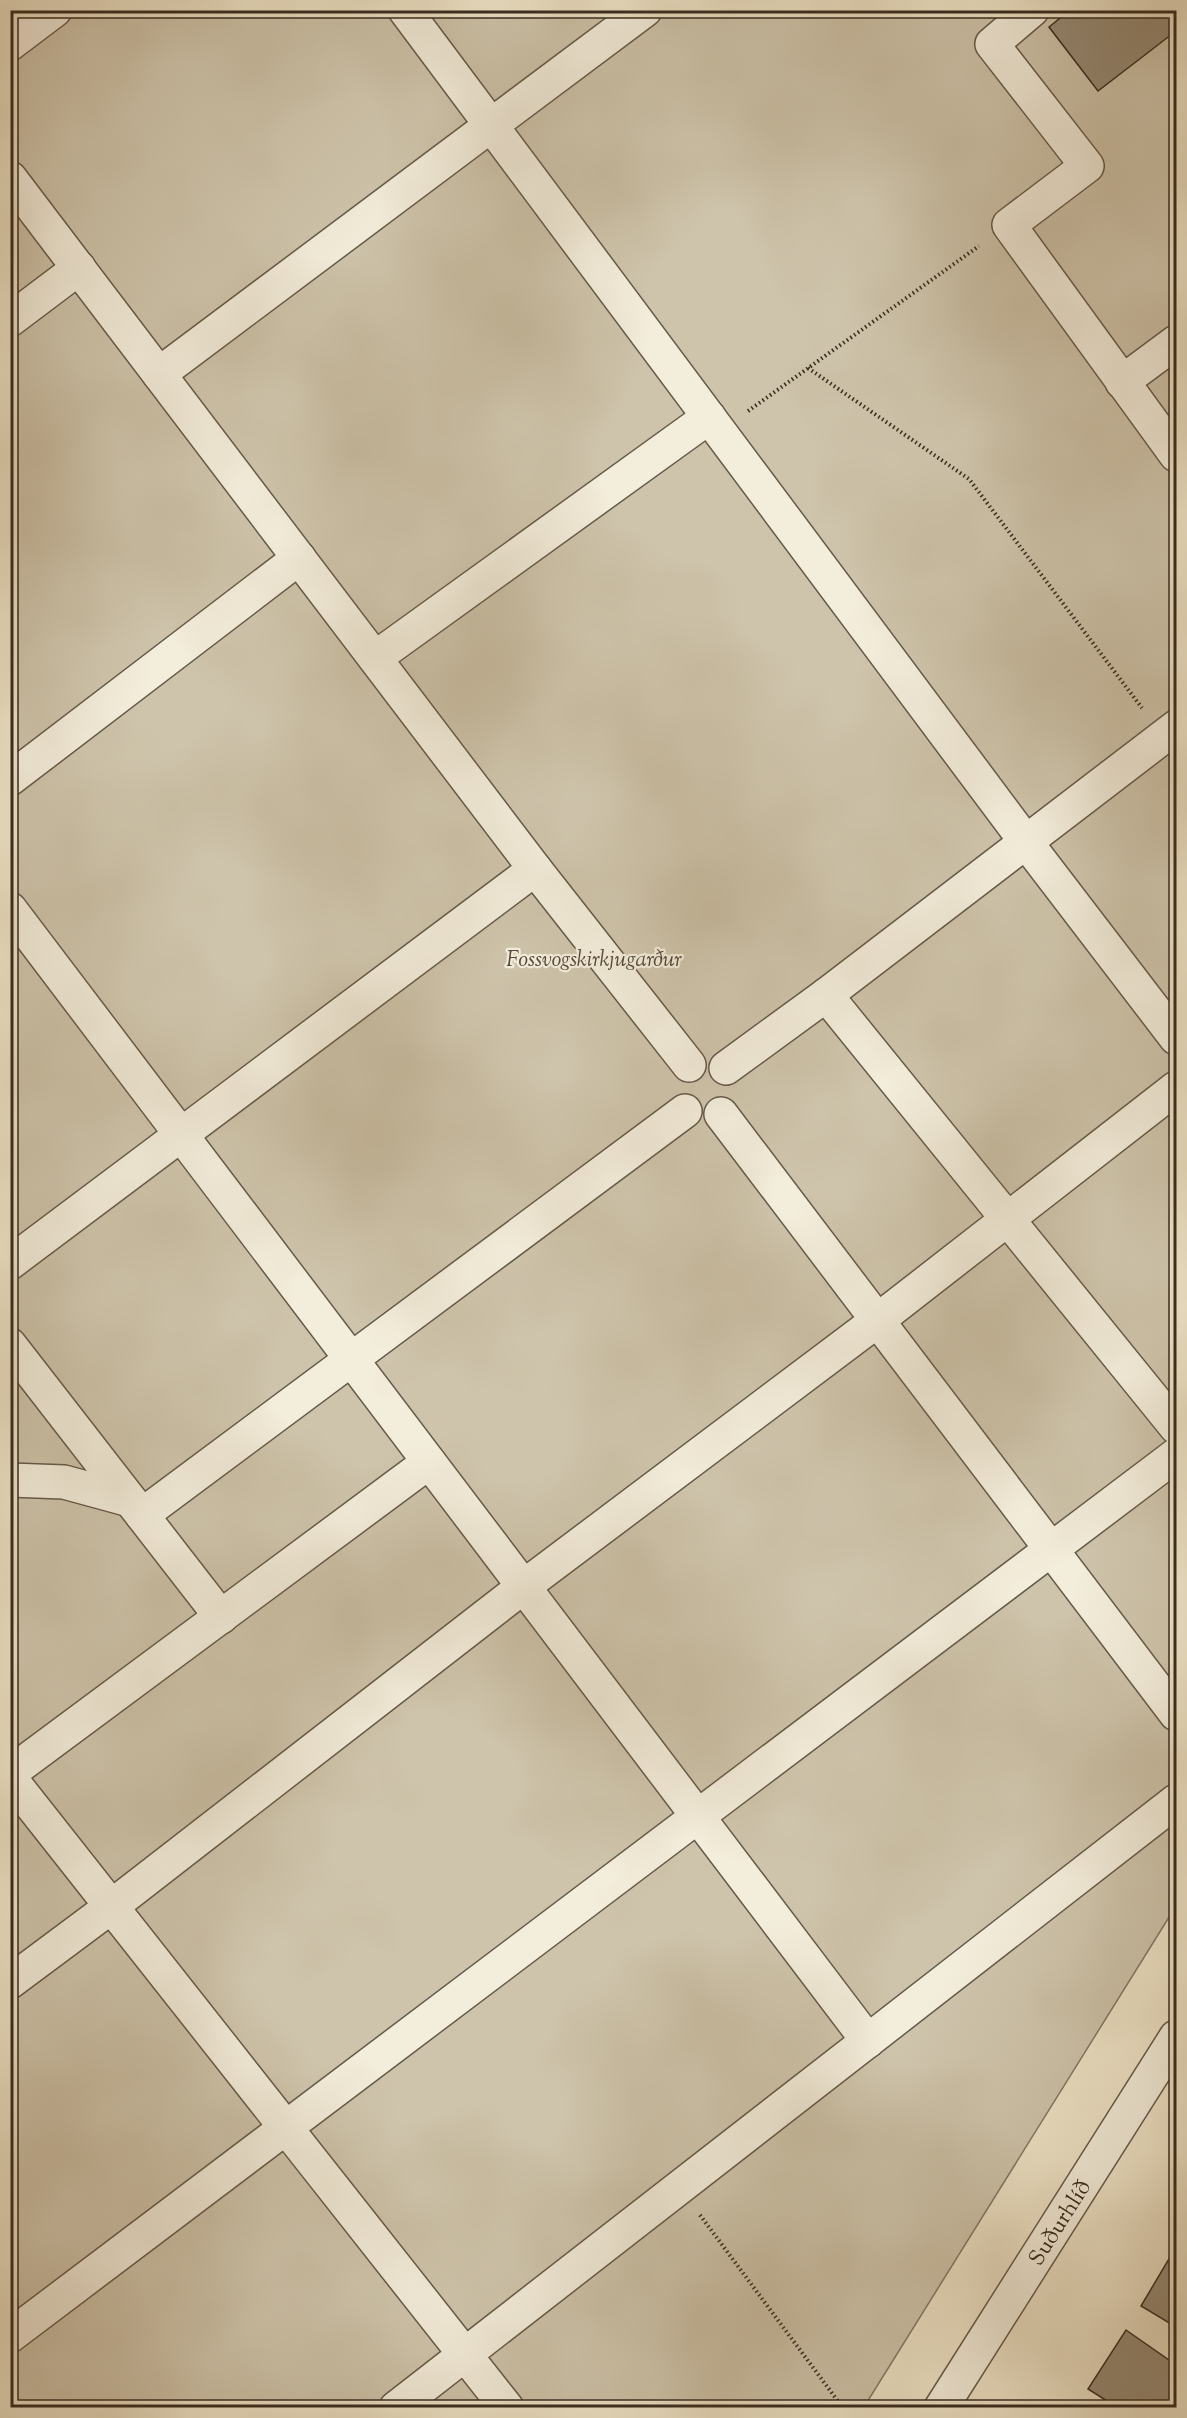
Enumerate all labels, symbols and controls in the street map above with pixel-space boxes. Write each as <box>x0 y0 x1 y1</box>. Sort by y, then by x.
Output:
park label: Fossvogskirkjugarður <box>506 945 682 977</box>
street label: Suðurhlíð <box>1022 2175 1100 2273</box>

